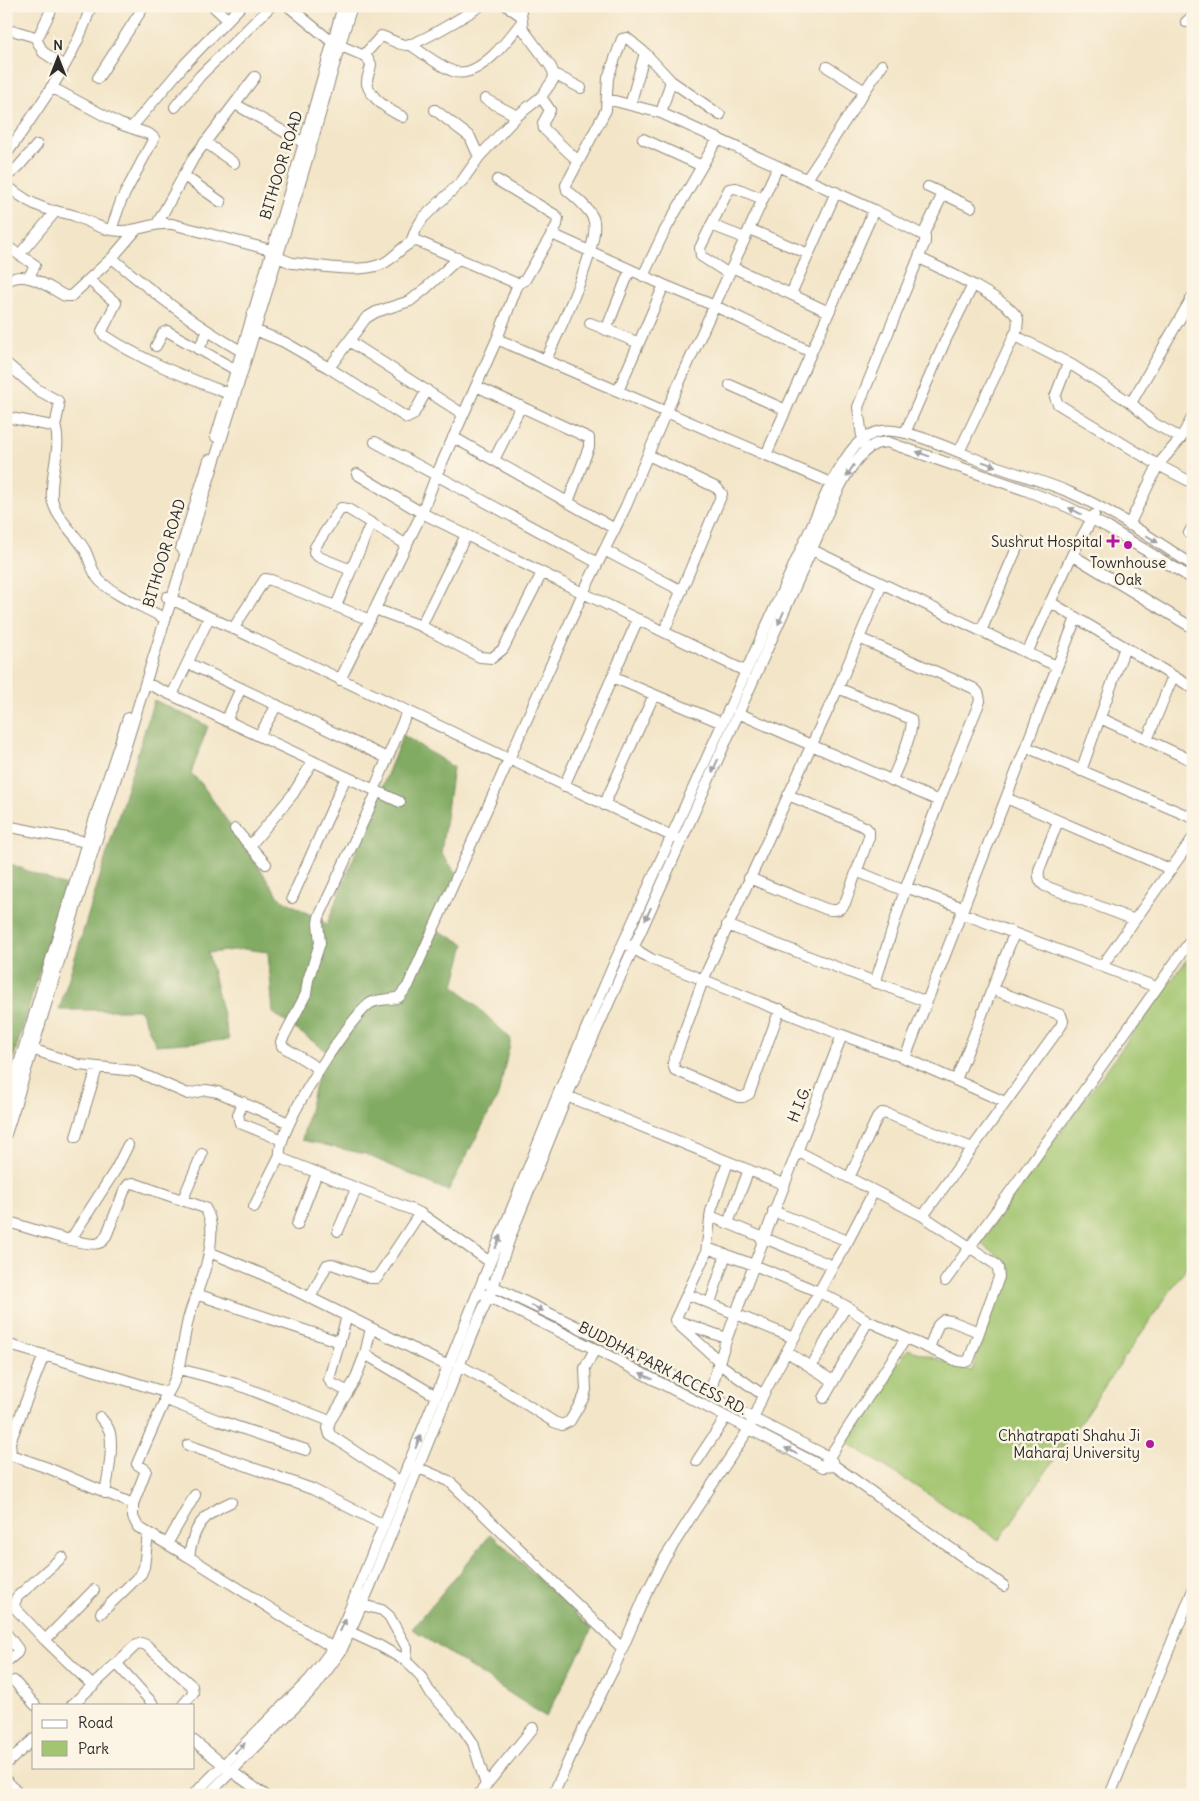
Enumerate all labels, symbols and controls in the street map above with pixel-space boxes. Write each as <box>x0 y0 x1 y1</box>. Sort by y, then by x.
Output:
north arrow <box>32 32 82 82</box>
text: N <box>53 36 63 54</box>
street label: BITHOOR ROAD <box>255 108 307 222</box>
one-way arrow <box>915 450 930 457</box>
one-way arrow <box>982 460 997 468</box>
one-way arrow <box>845 464 855 477</box>
street label: BITHOOR ROAD <box>138 496 190 610</box>
one-way arrow <box>1068 506 1082 514</box>
place label: Sushrut Hospital <box>991 532 1102 551</box>
marker: Sushrut Hospital <box>1106 534 1120 548</box>
one-way arrow <box>1145 534 1158 544</box>
marker: Townhouse Oak <box>1122 539 1134 551</box>
place label: Townhouse Oak <box>1090 553 1166 589</box>
one-way arrow <box>777 611 785 625</box>
one-way arrow <box>710 759 718 773</box>
one-way arrow <box>644 907 652 921</box>
street label: H I.G. <box>783 1083 815 1125</box>
one-way arrow <box>494 1234 502 1249</box>
one-way arrow <box>530 1304 544 1312</box>
street label: BUDDHA PARK ACCESS RD. <box>575 1317 751 1419</box>
one-way arrow <box>639 1372 654 1380</box>
place label: Chhatrapati Shahu Ji Maharaj University <box>998 1426 1140 1462</box>
one-way arrow <box>414 1435 422 1449</box>
marker: Chhatrapati Shahu Ji Maharaj University <box>1144 1438 1156 1450</box>
one-way arrow <box>783 1447 798 1455</box>
one-way arrow <box>339 1618 347 1632</box>
legend <box>32 1704 195 1768</box>
text: Road <box>78 1713 113 1732</box>
text: Park <box>78 1739 109 1758</box>
one-way arrow <box>233 1742 245 1754</box>

